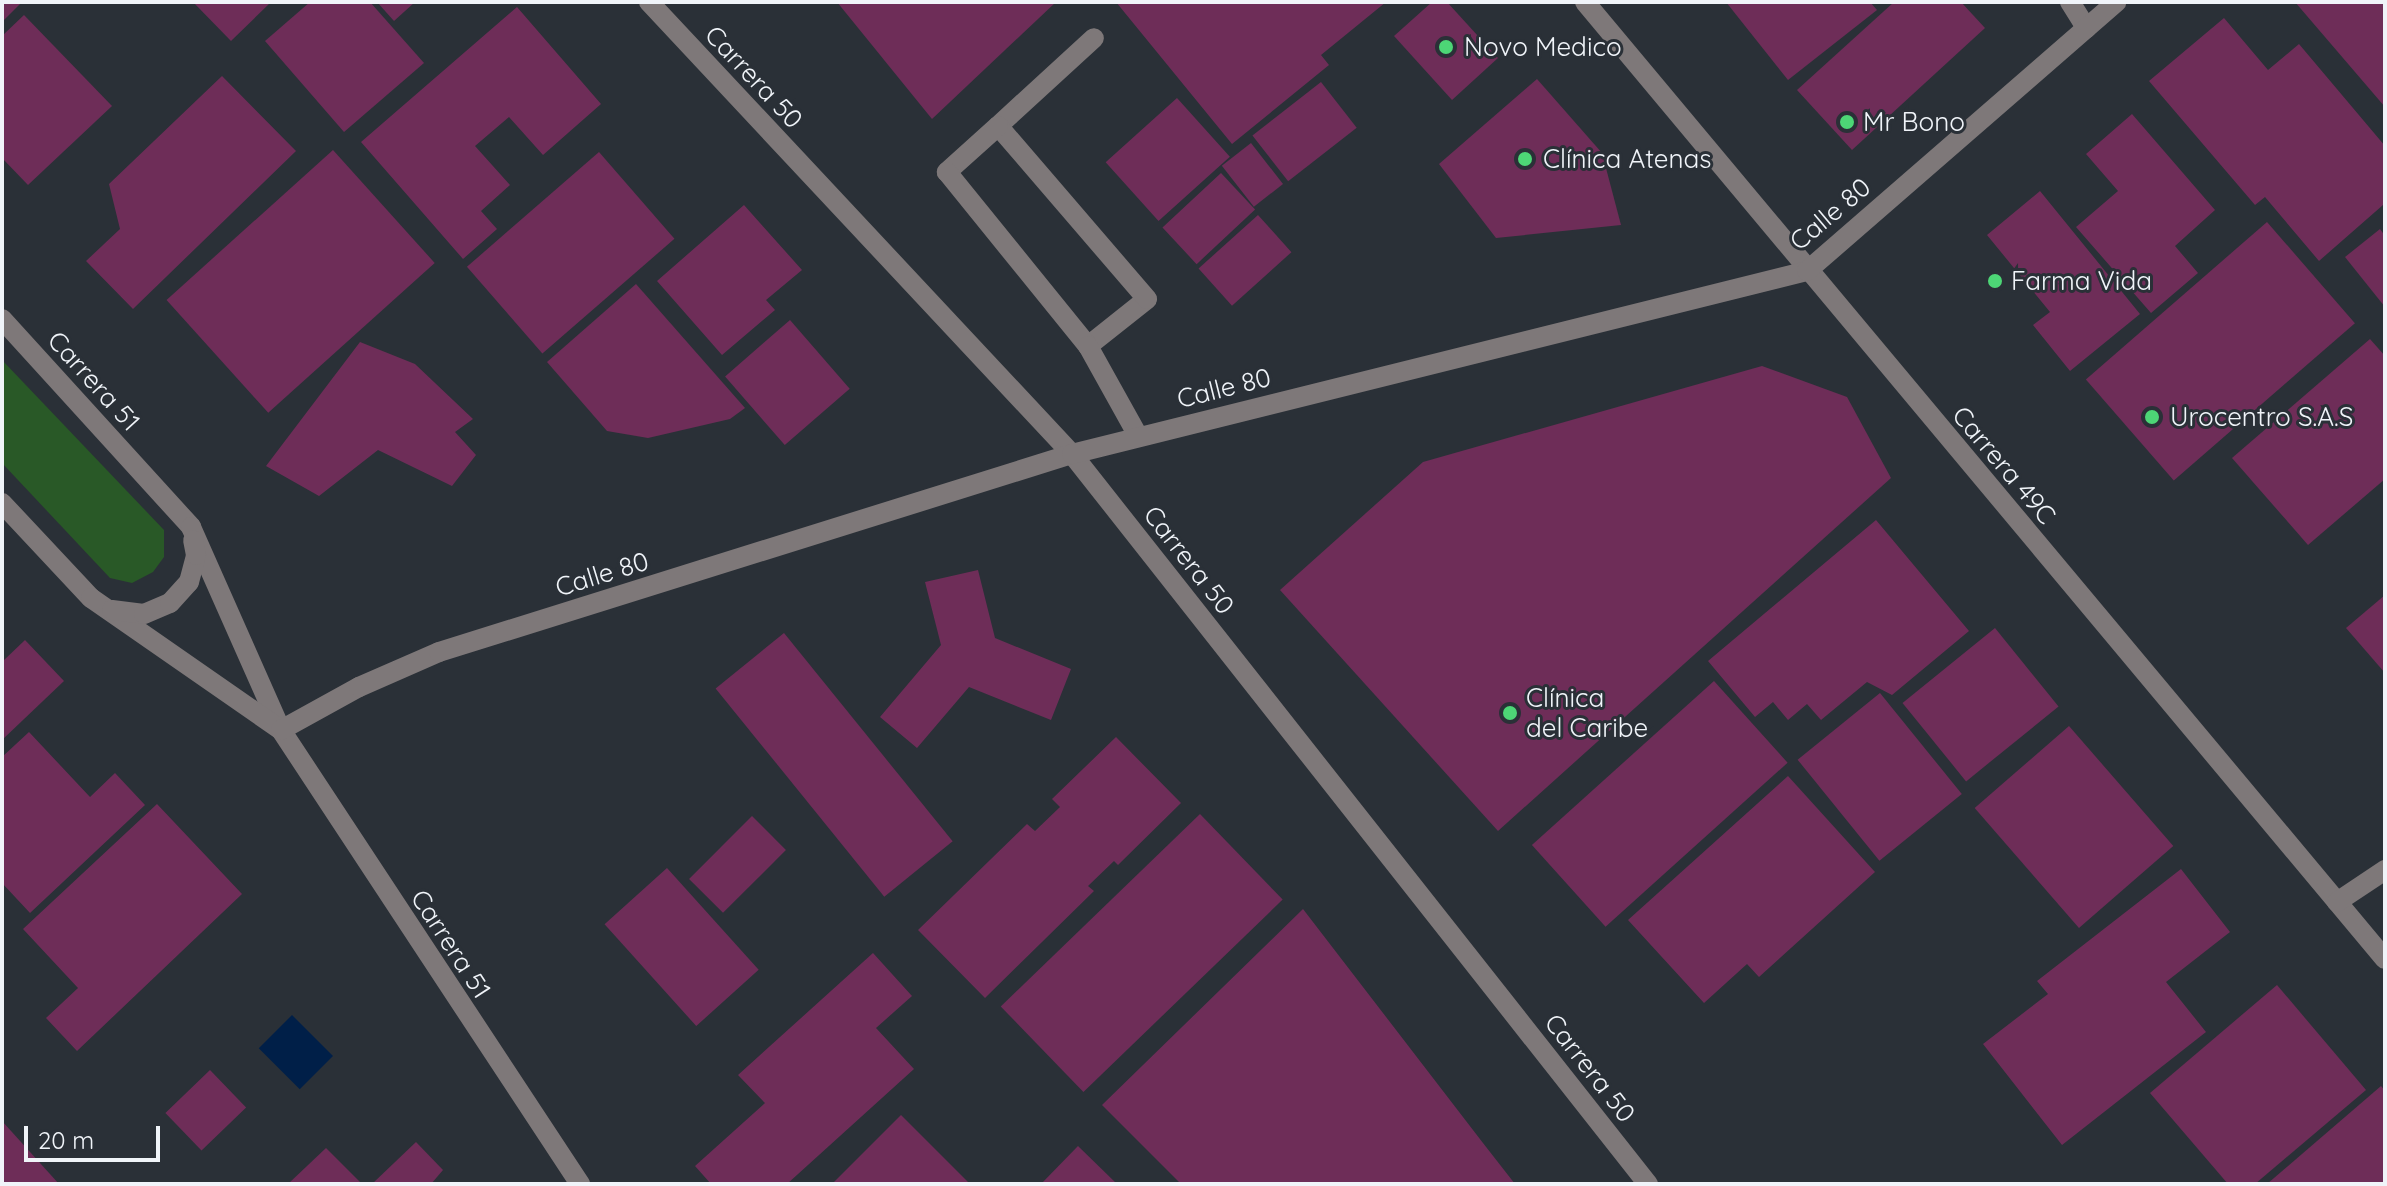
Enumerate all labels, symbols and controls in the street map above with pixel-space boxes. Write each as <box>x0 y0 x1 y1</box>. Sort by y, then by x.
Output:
street label: Carrera 50 <box>699 19 809 135</box>
place label: Novo Medico <box>1464 31 1622 63</box>
marker: Novo Medico <box>1435 36 1457 58</box>
place label: Mr Bono <box>1863 106 1965 138</box>
marker: Mr Bono <box>1838 113 1856 131</box>
place label: Clínica Atenas <box>1543 143 1711 175</box>
marker: Clínica Atenas <box>1514 148 1536 170</box>
street label: Calle 80 <box>1783 171 1877 257</box>
place label: Farma Vida <box>2011 265 2152 297</box>
marker: Farma Vida <box>1986 272 2004 290</box>
street label: Carrera 51 <box>41 325 147 437</box>
street label: Calle 80 <box>1174 361 1274 415</box>
street label: Carrera 49C <box>1946 400 2062 530</box>
place label: Urocentro S.A.S <box>2170 401 2353 433</box>
marker: Urocentro S.A.S <box>2141 406 2163 428</box>
street label: Carrera 50 <box>1137 500 1241 620</box>
street label: Calle 80 <box>552 545 652 603</box>
place label: Clínica del Caribe <box>1526 682 1648 744</box>
marker: Clínica del Caribe <box>1501 704 1519 722</box>
street label: Carrera 51 <box>404 884 498 1004</box>
street label: Carrera 50 <box>1538 1008 1642 1128</box>
scale bar <box>28 1110 164 1160</box>
text: 20 m <box>38 1125 94 1155</box>

